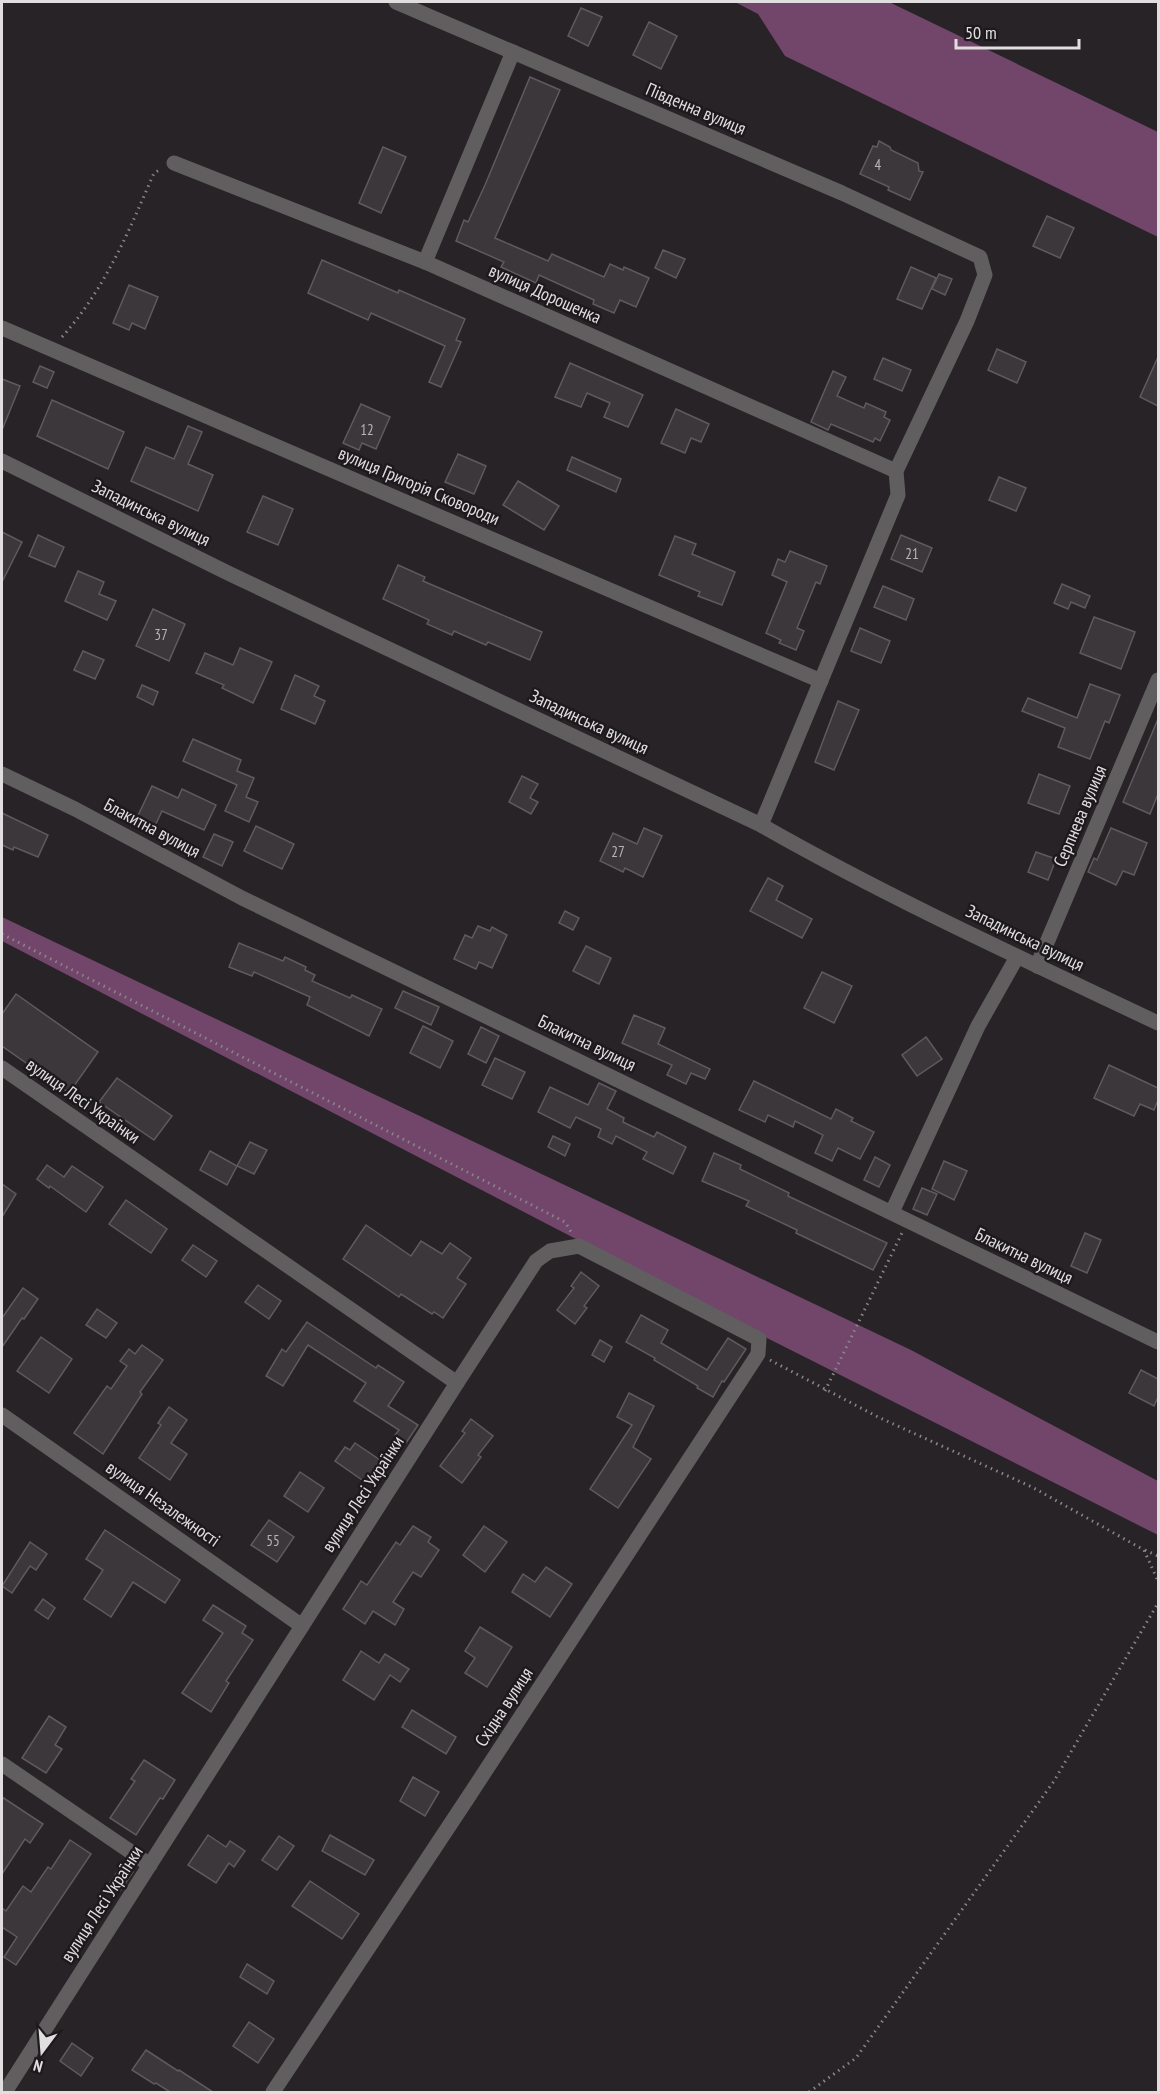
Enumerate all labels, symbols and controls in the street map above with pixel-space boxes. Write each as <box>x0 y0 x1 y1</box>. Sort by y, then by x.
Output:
scale bar <box>956 12 1079 50</box>
text: 50 m <box>965 21 997 44</box>
street label: Південна вулиця <box>643 77 750 140</box>
house number: 4 <box>875 155 882 174</box>
street label: вулиця Дорошенка <box>486 259 605 329</box>
house number: 12 <box>360 420 374 439</box>
street label: вулиця Григорія Сковороди <box>335 441 503 530</box>
street label: Западинська вулиця <box>88 474 214 551</box>
house number: 21 <box>905 544 919 563</box>
house number: 37 <box>154 625 168 644</box>
street label: Западинська вулиця <box>526 684 652 759</box>
street label: Серпнева вулиця <box>1048 761 1111 870</box>
street label: Блакитна вулиця <box>100 793 204 863</box>
house number: 27 <box>611 842 625 861</box>
street label: Западинська вулиця <box>962 899 1088 976</box>
street label: Блакитна вулиця <box>535 1009 640 1076</box>
street label: вулиця Лесі Українки <box>22 1053 145 1148</box>
street label: Блакитна вулиця <box>972 1222 1077 1289</box>
street label: вулиця Лесі Українки <box>316 1431 409 1556</box>
street label: вулиця Незалежності <box>102 1456 225 1551</box>
house number: 55 <box>266 1531 280 1550</box>
street label: Східна вулиця <box>469 1663 538 1751</box>
street label: вулиця Лесі Українки <box>55 1841 148 1966</box>
north arrow <box>12 2022 72 2082</box>
text: N <box>31 2056 45 2077</box>

